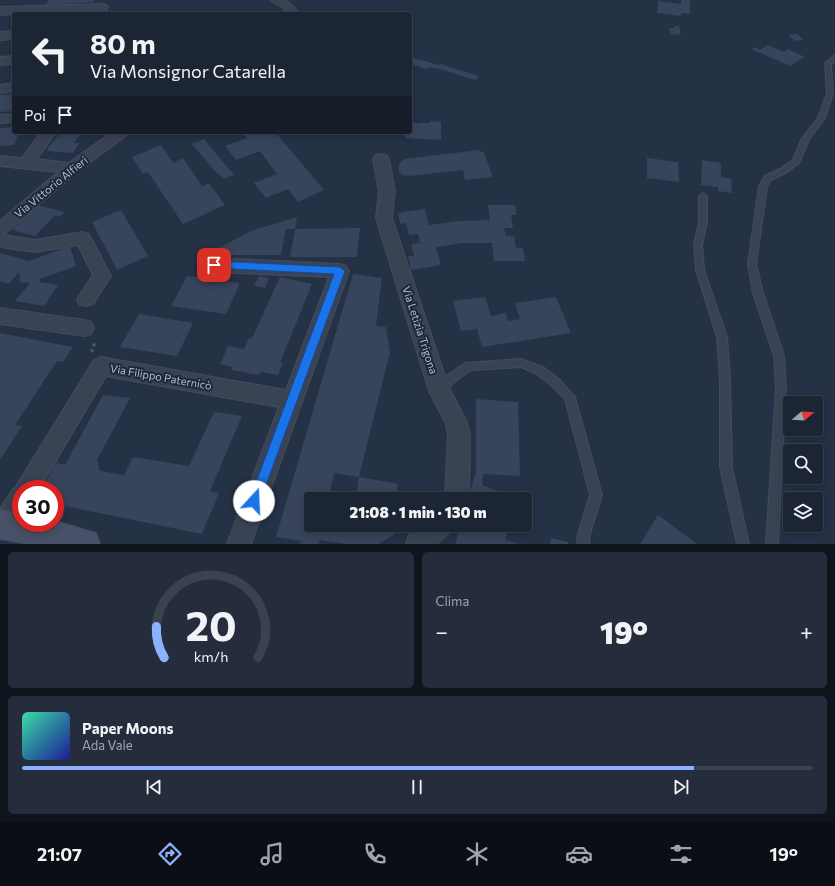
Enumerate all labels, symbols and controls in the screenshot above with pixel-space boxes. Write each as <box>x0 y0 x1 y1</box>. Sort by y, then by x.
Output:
text: 80 m <box>90 26 156 60</box>
icon: left <box>24 28 76 80</box>
text: Via Monsignor Catarella <box>90 60 286 82</box>
icon: arrive <box>54 104 76 126</box>
text: Poi <box>24 106 46 124</box>
street label: Via Vittorio Alfieri <box>11 153 90 220</box>
pin <box>197 248 231 282</box>
icon: arrive <box>203 254 225 276</box>
street label: Via Letizia Trigona <box>400 284 441 375</box>
street label: Via Filippo Paternicò <box>109 361 213 392</box>
north arrow <box>783 396 823 436</box>
map controls <box>783 396 823 532</box>
button: search <box>783 444 823 484</box>
speed limit sign: 30 <box>12 480 64 532</box>
position arrow <box>233 480 275 522</box>
button: layers <box>783 492 823 532</box>
text: 21:08 · 1 min · 130 m <box>349 503 487 521</box>
text: Clima <box>436 593 469 609</box>
text: 20 <box>185 599 236 650</box>
text: 19° <box>600 613 648 650</box>
text: − <box>436 618 448 645</box>
text: + <box>800 618 813 645</box>
text: km/h <box>193 647 228 665</box>
text: Paper Moons <box>82 719 173 737</box>
text: Ada Vale <box>82 737 133 753</box>
icon: previous <box>143 776 165 798</box>
icon: pause <box>406 776 428 798</box>
icon: next <box>670 776 692 798</box>
icon: directions <box>156 840 184 868</box>
icon: music <box>258 840 286 868</box>
icon: phone <box>361 840 389 868</box>
icon: climate <box>463 840 491 868</box>
icon: car <box>565 840 593 868</box>
icon: filters <box>667 840 695 868</box>
text: 21:07 <box>37 843 82 865</box>
text: 19° <box>770 843 798 865</box>

